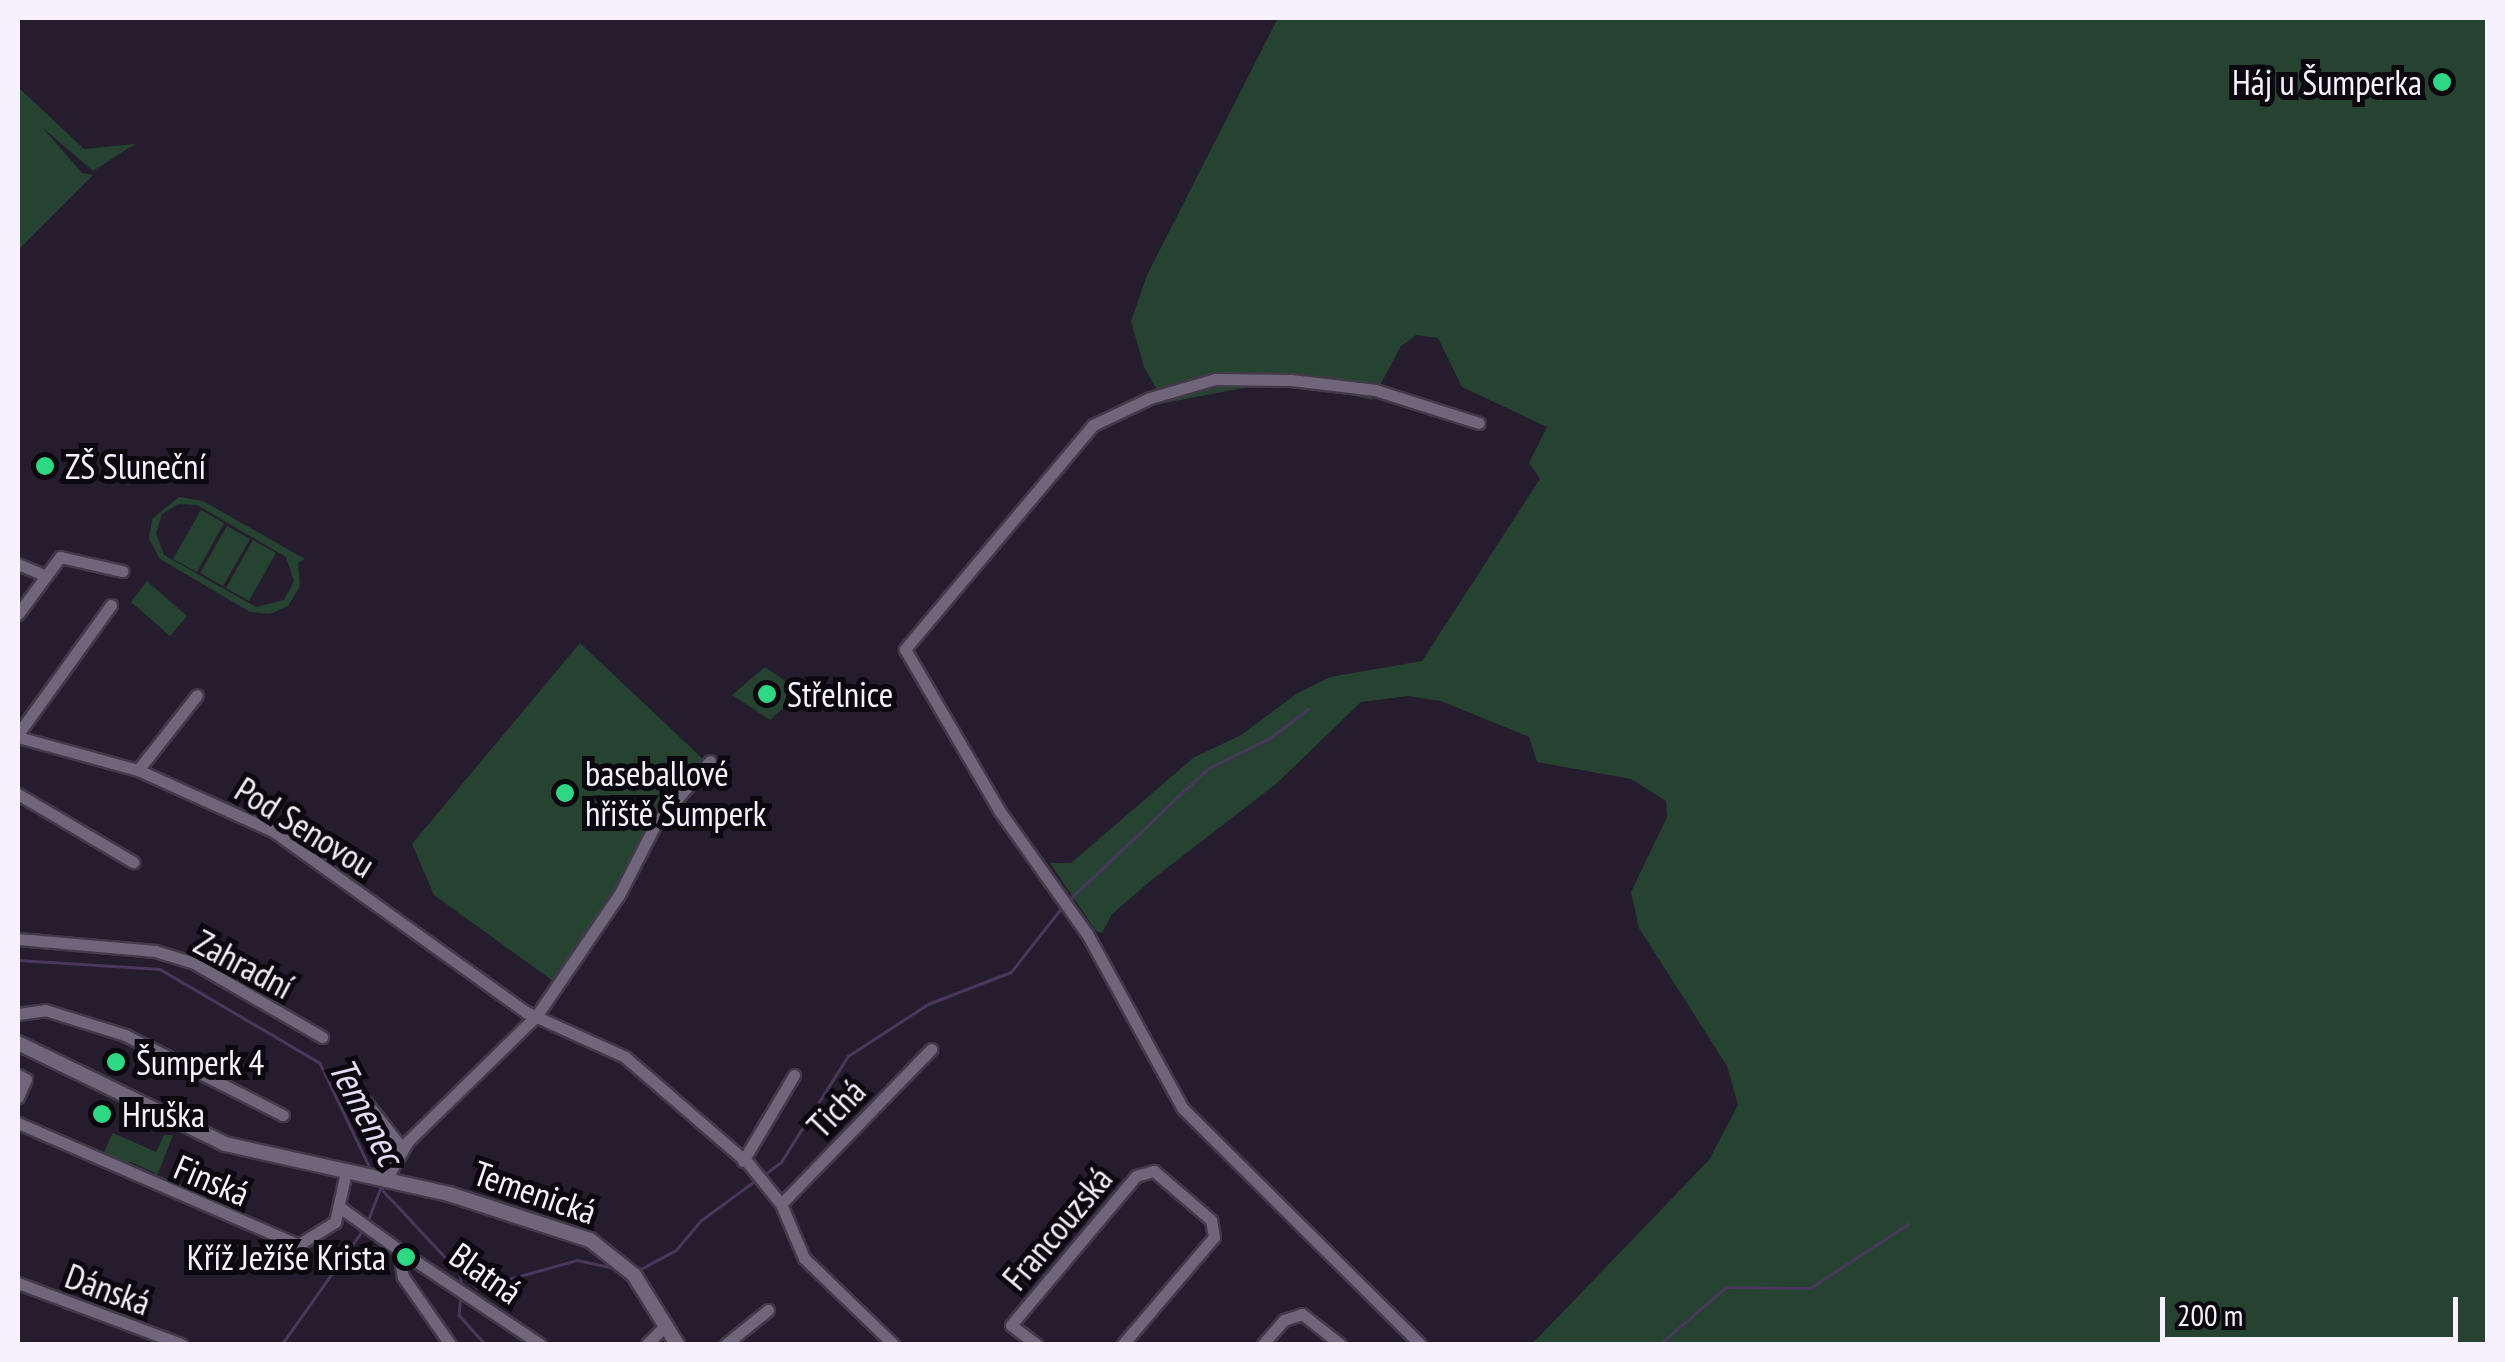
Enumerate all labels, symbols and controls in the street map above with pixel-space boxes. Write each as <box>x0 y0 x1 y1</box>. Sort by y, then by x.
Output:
place label: Háj u Šumperka <box>2232 61 2422 103</box>
marker: Háj u Šumperka <box>2431 71 2453 93</box>
place label: ZŠ Sluneční <box>65 445 206 487</box>
marker: ZŠ Sluneční <box>34 455 56 477</box>
place label: Střelnice <box>787 673 893 715</box>
marker: Střelnice <box>756 683 778 705</box>
place label: baseballové hřiště Šumperk <box>585 752 766 834</box>
street label: Pod Senovou <box>228 768 382 886</box>
marker: baseballové hřiště Šumperk <box>554 782 576 804</box>
street label: Zahradní <box>187 921 301 1007</box>
place label: Šumperk 4 <box>136 1041 265 1083</box>
water label: Temenec <box>320 1050 414 1172</box>
marker: Šumperk 4 <box>105 1051 127 1073</box>
street label: Tichá <box>798 1070 874 1146</box>
place label: Hruška <box>122 1093 205 1135</box>
marker: Hruška <box>91 1103 113 1125</box>
street label: Finská <box>168 1146 256 1214</box>
street label: Temenická <box>468 1152 602 1232</box>
street label: Francouzská <box>993 1158 1121 1298</box>
street label: Blatná <box>442 1234 530 1312</box>
place label: Kříž Ježíše Krista <box>186 1236 386 1278</box>
marker: Kříž Ježíše Krista <box>395 1246 417 1268</box>
street label: Dánská <box>60 1254 156 1324</box>
scale bar <box>2165 1277 2462 1339</box>
text: 200 m <box>2177 1295 2243 1334</box>

